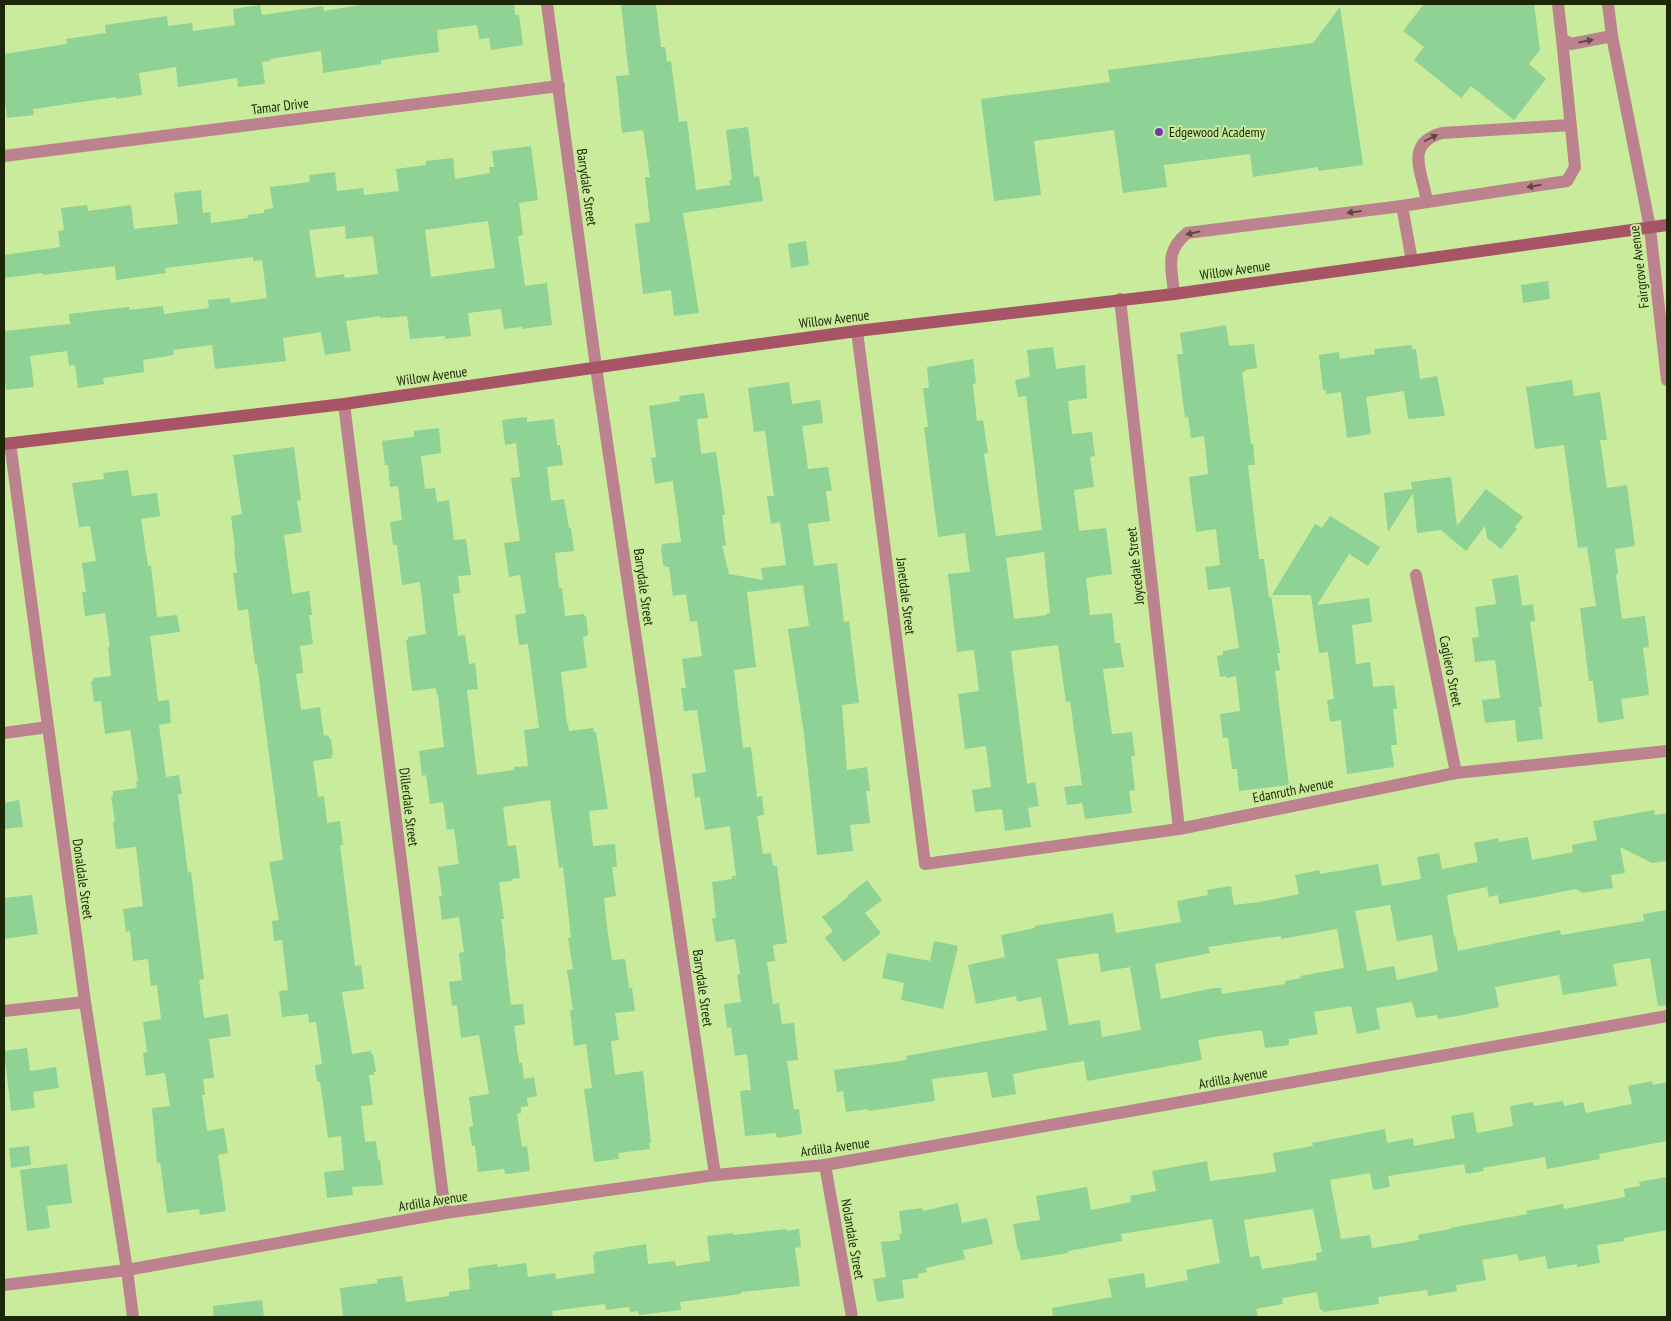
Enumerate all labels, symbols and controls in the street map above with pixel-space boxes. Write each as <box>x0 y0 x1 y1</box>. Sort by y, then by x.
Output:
one-way arrow <box>1578 37 1594 45</box>
street label: Tamar Drive <box>250 94 310 118</box>
place label: Edgewood Academy <box>1169 123 1266 141</box>
marker: Edgewood Academy <box>1153 126 1165 138</box>
one-way arrow <box>1424 134 1439 142</box>
street label: Barrydale Street <box>573 147 601 227</box>
one-way arrow <box>1526 182 1542 190</box>
one-way arrow <box>1345 208 1361 216</box>
street label: Fairgrove Avenue <box>1625 224 1653 309</box>
one-way arrow <box>1185 229 1200 237</box>
street label: Willow Avenue <box>1199 256 1272 284</box>
street label: Willow Avenue <box>798 306 870 332</box>
street label: Willow Avenue <box>396 362 469 390</box>
street label: Joycedale Street <box>1122 526 1148 607</box>
street label: Barrydale Street <box>630 547 658 627</box>
street label: Janetdale Street <box>892 555 920 636</box>
street label: Cagliero Street <box>1435 634 1467 708</box>
street label: Dillerdale Street <box>395 767 423 848</box>
street label: Edanruth Avenue <box>1251 773 1335 807</box>
street label: Donaldale Street <box>68 838 98 921</box>
street label: Barrydale Street <box>689 948 717 1028</box>
street label: Ardilla Avenue <box>1197 1063 1269 1093</box>
street label: Ardilla Avenue <box>799 1133 871 1161</box>
street label: Ardilla Avenue <box>397 1187 469 1215</box>
street label: Nolandale Street <box>837 1197 869 1281</box>

